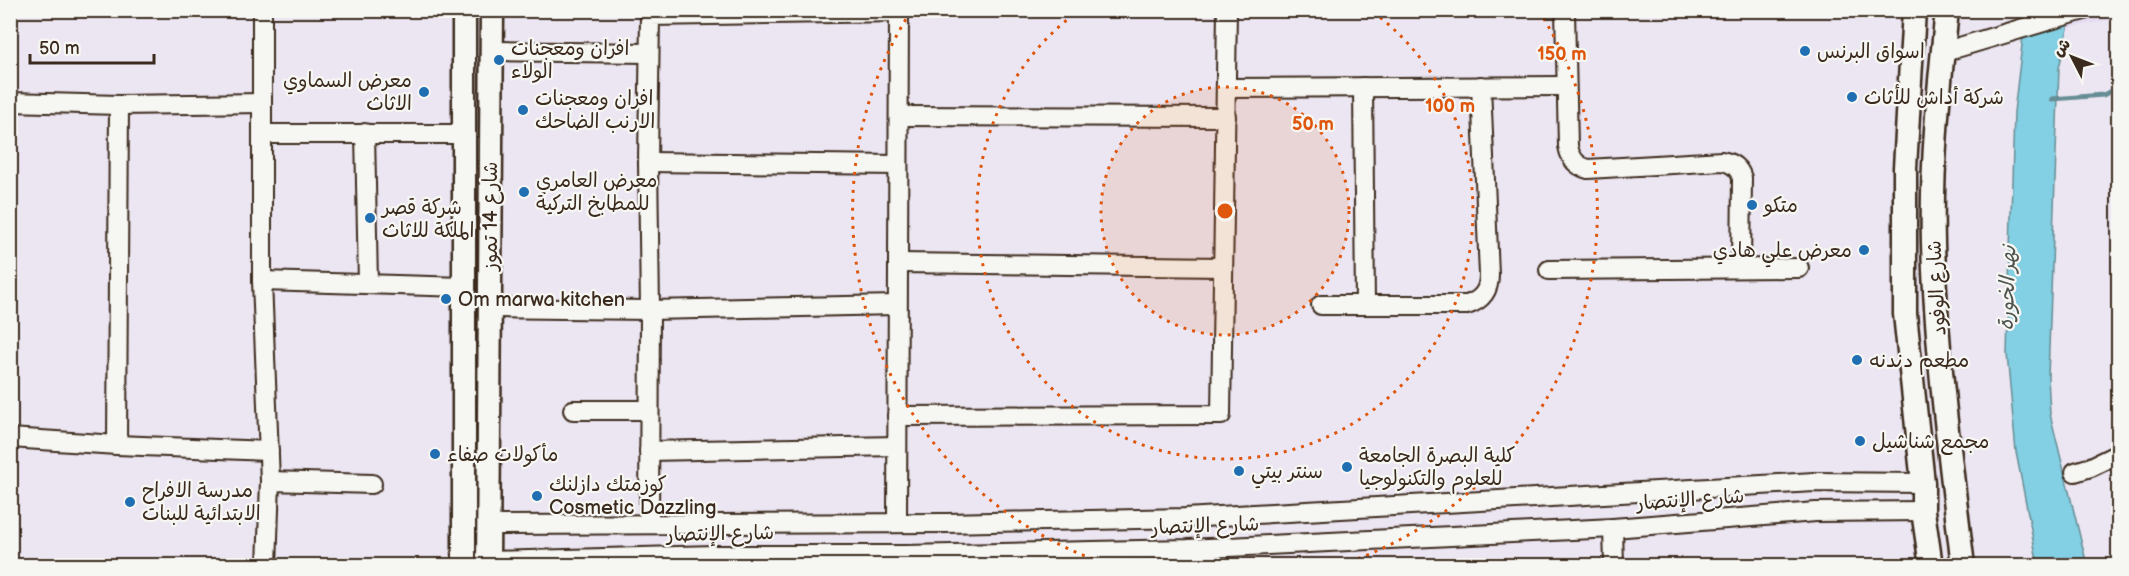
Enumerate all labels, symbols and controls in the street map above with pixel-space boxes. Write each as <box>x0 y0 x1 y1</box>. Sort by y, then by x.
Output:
scale bar <box>30 27 154 65</box>
north arrow <box>2042 27 2102 87</box>
text: ش <box>2049 35 2075 61</box>
place label: افران ومعجنات الولاء <box>511 37 629 84</box>
text: 50 m <box>39 38 80 59</box>
place label: اسواق البرنس <box>1817 40 1925 64</box>
text: 150 m <box>1537 44 1587 65</box>
marker: اسواق البرنس <box>1798 44 1812 58</box>
marker: افران ومعجنات الولاء <box>492 53 506 67</box>
place label: معرض السماوي الاثاث <box>283 69 412 116</box>
place label: شركة أداش للأثاث <box>1864 84 2004 110</box>
marker: معرض السماوي الاثاث <box>417 85 431 99</box>
place label: افران ومعجنات الارنب الضاحك <box>535 87 655 134</box>
marker: شركة أداش للأثاث <box>1845 90 1859 104</box>
text: 100 m <box>1425 96 1475 117</box>
marker: افران ومعجنات الارنب الضاحك <box>516 103 530 117</box>
text: 50 m <box>1292 114 1334 135</box>
street label: شارع 14 تموز <box>479 162 504 272</box>
place label: معرض العامري للمطابخ التركية <box>536 169 657 217</box>
marker: معرض العامري للمطابخ التركية <box>517 185 531 199</box>
place label: متكو <box>1762 194 1798 218</box>
place label: شركة قصر الملكة للاثاث <box>380 196 474 243</box>
marker: متكو <box>1745 198 1759 212</box>
centre of rings <box>1215 201 1235 221</box>
marker: شركة قصر الملكة للاثاث <box>363 211 377 225</box>
place label: معرض علي هادي <box>1713 239 1852 268</box>
street label: شارع الوفود <box>1923 240 1952 336</box>
marker: معرض علي هادي <box>1857 243 1871 257</box>
water label: نهر الخورة <box>1994 243 2022 331</box>
place label: Om marwa kitchen <box>458 288 625 312</box>
marker: Om marwa kitchen <box>439 292 453 306</box>
place label: مطعم دندنه <box>1869 349 1969 375</box>
marker: مطعم دندنه <box>1850 353 1864 367</box>
place label: مجمع شناشيل <box>1872 430 1989 456</box>
marker: مجمع شناشيل <box>1853 434 1867 448</box>
place label: مأكولات صفاء <box>447 443 558 468</box>
place label: كلية البصرة الجامعة للعلوم والتكنولوجيا <box>1359 444 1515 494</box>
marker: مأكولات صفاء <box>428 447 442 461</box>
place label: سنتر بيتي <box>1251 460 1323 489</box>
marker: كلية البصرة الجامعة للعلوم والتكنولوجيا <box>1340 460 1354 474</box>
marker: سنتر بيتي <box>1232 464 1246 478</box>
place label: كوزمتك دازلنك Cosmetic Dazzling <box>549 473 716 520</box>
place label: مدرسة اﻻفراح اﻻبتدائية للبنات <box>142 479 261 526</box>
street label: شارع الإنتصار <box>1634 484 1745 517</box>
marker: كوزمتك دازلنك Cosmetic Dazzling <box>530 489 544 503</box>
marker: مدرسة اﻻفراح اﻻبتدائية للبنات <box>123 495 137 509</box>
street label: شارع الإنتصار <box>1149 512 1260 541</box>
street label: شارع الإنتصار <box>665 521 774 548</box>

